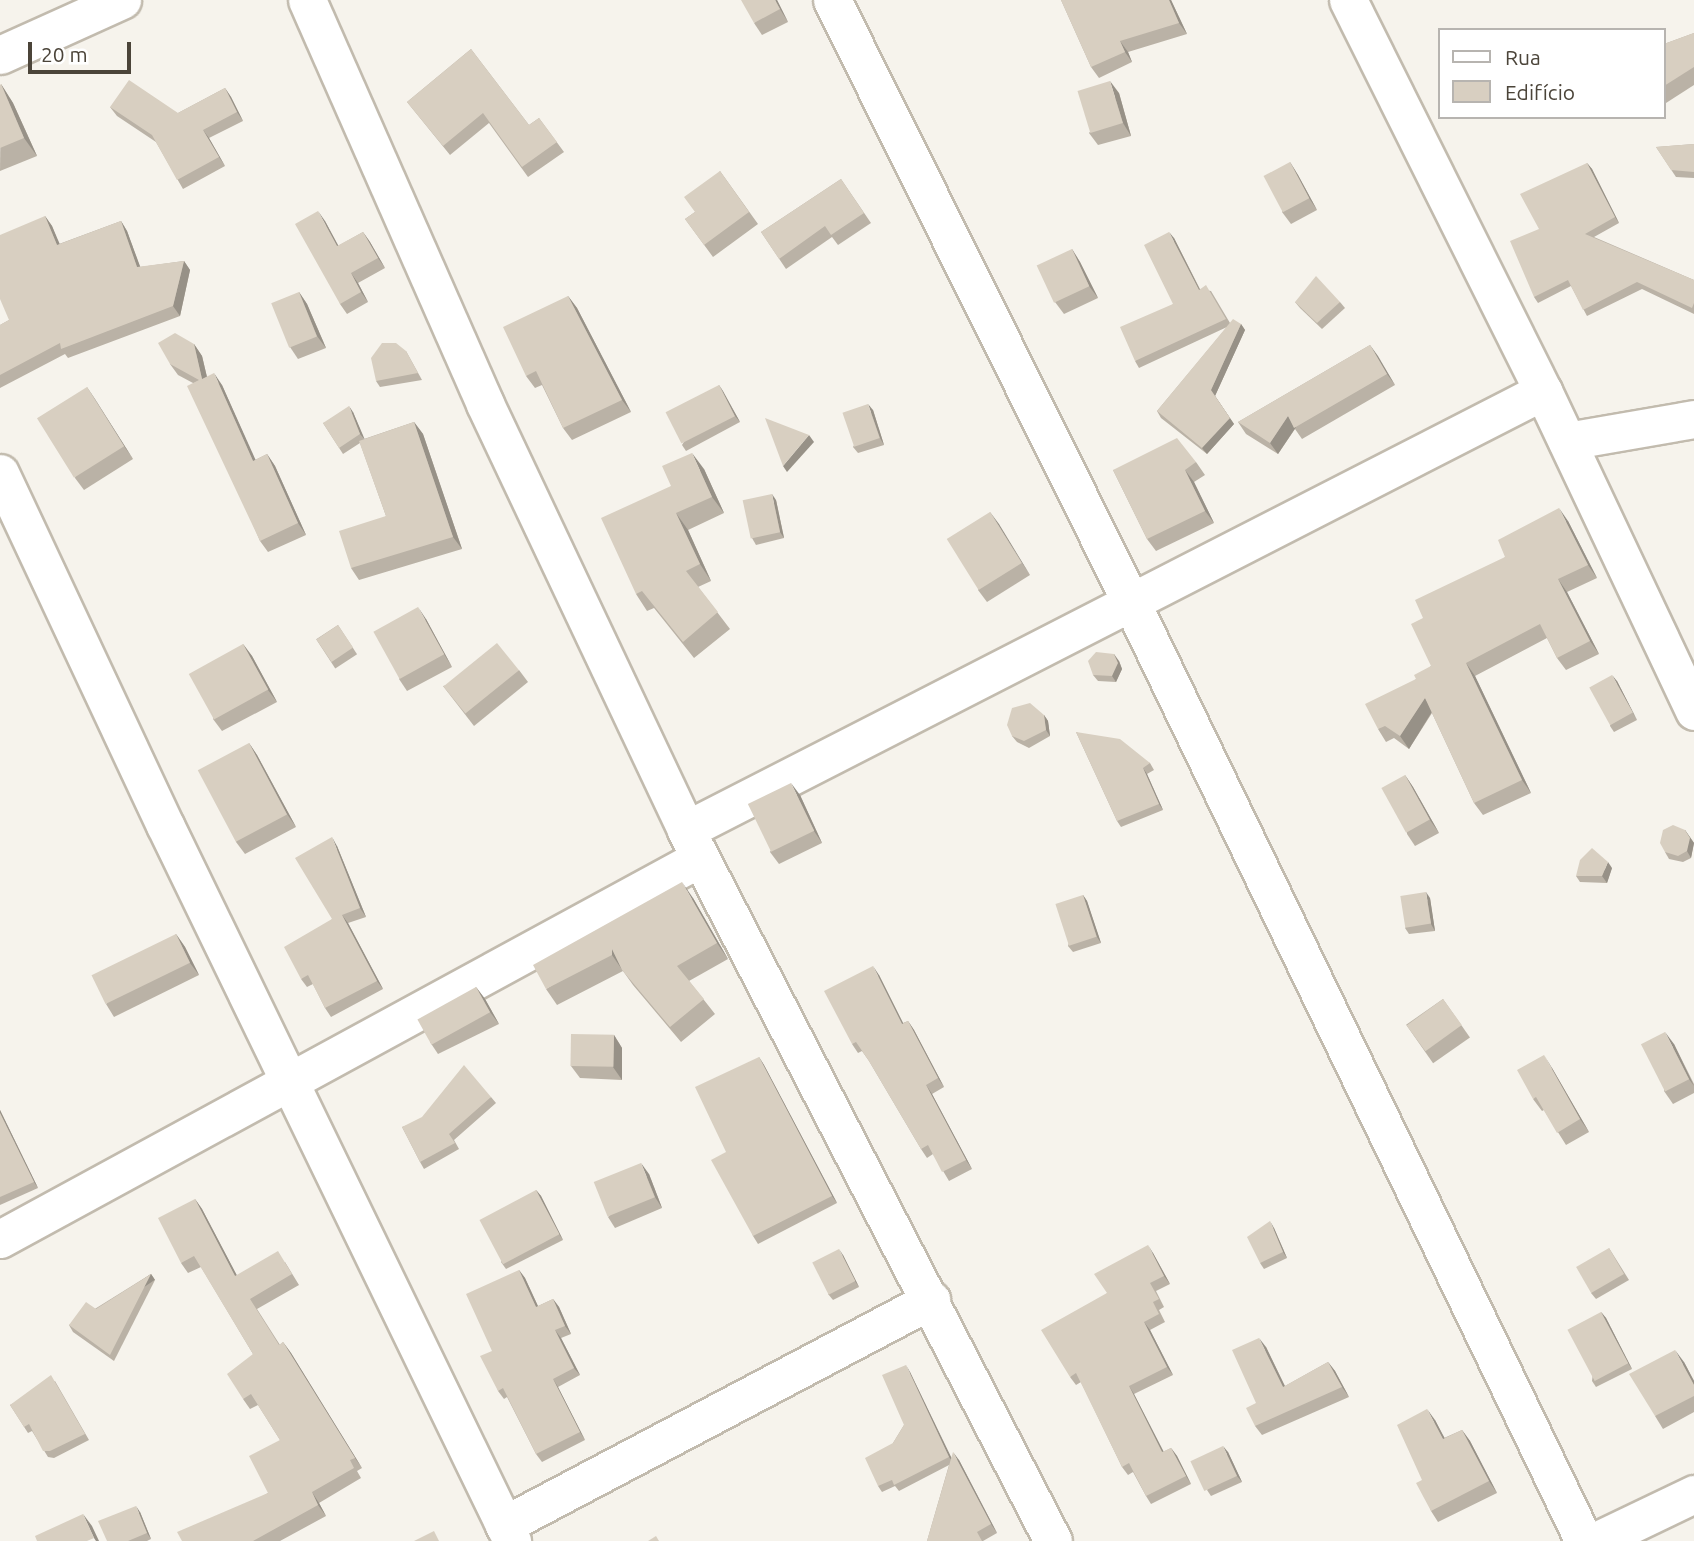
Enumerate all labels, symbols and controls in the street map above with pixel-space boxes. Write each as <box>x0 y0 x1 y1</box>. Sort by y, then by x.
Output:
scale bar <box>32 28 135 72</box>
legend <box>1438 28 1666 119</box>
text: 20 m <box>41 42 88 66</box>
text: Rua <box>1505 45 1541 69</box>
text: Edifício <box>1505 80 1575 104</box>

